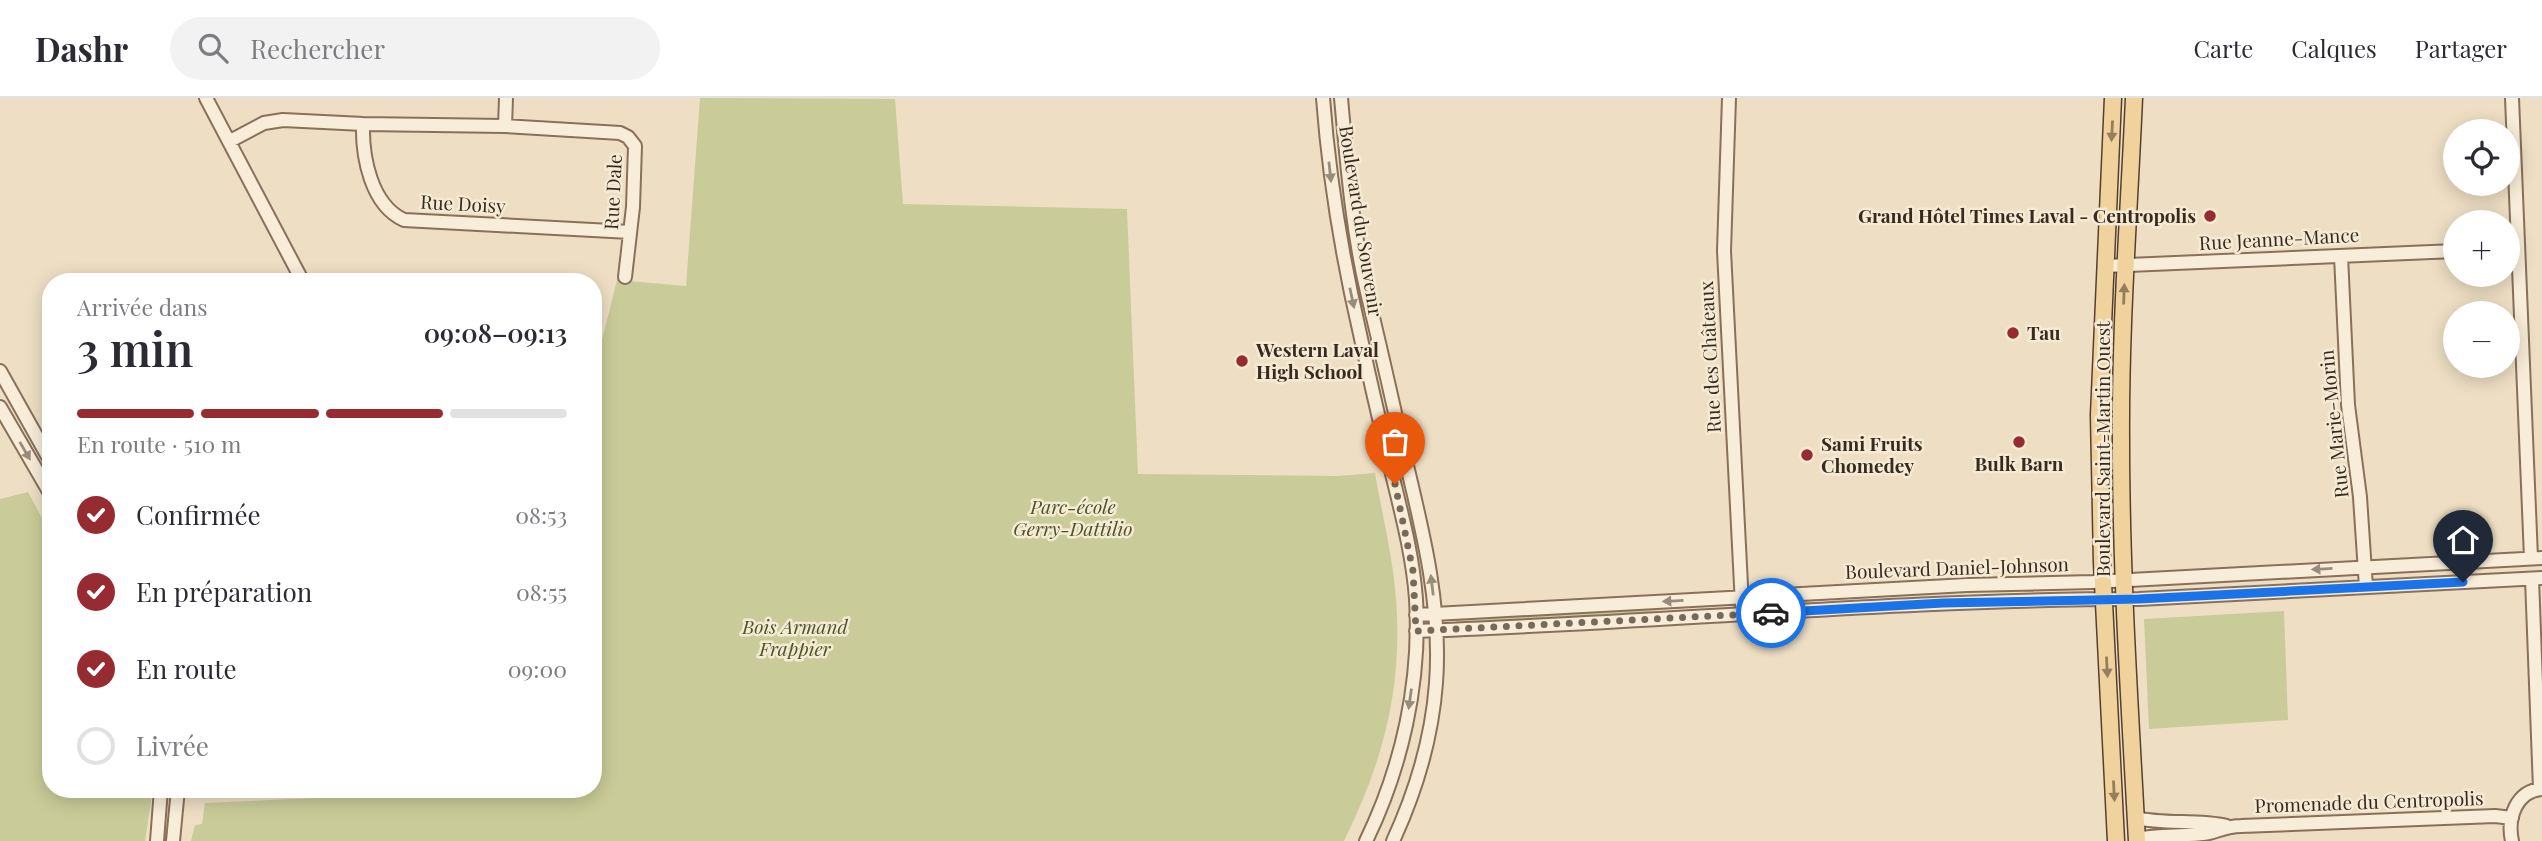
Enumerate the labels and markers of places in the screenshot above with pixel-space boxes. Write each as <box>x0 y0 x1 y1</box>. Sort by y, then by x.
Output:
place label: Grand Hôtel Times Laval - Centropolis <box>1858 202 2196 228</box>
marker: Grand Hôtel Times Laval - Centropolis <box>2202 208 2218 224</box>
place label: Tau <box>2027 319 2061 345</box>
marker: Tau <box>2005 325 2021 341</box>
place label: Western Laval High School <box>1255 336 1379 384</box>
marker: Western Laval High School <box>1234 353 1250 369</box>
pin <box>1365 412 1425 484</box>
place label: Sami Fruits Chomedey <box>1821 430 1923 478</box>
marker: Bulk Barn <box>2011 434 2027 450</box>
marker: Sami Fruits Chomedey <box>1799 447 1815 463</box>
place label: Bulk Barn <box>1975 450 2064 476</box>
pin <box>2433 510 2493 582</box>

